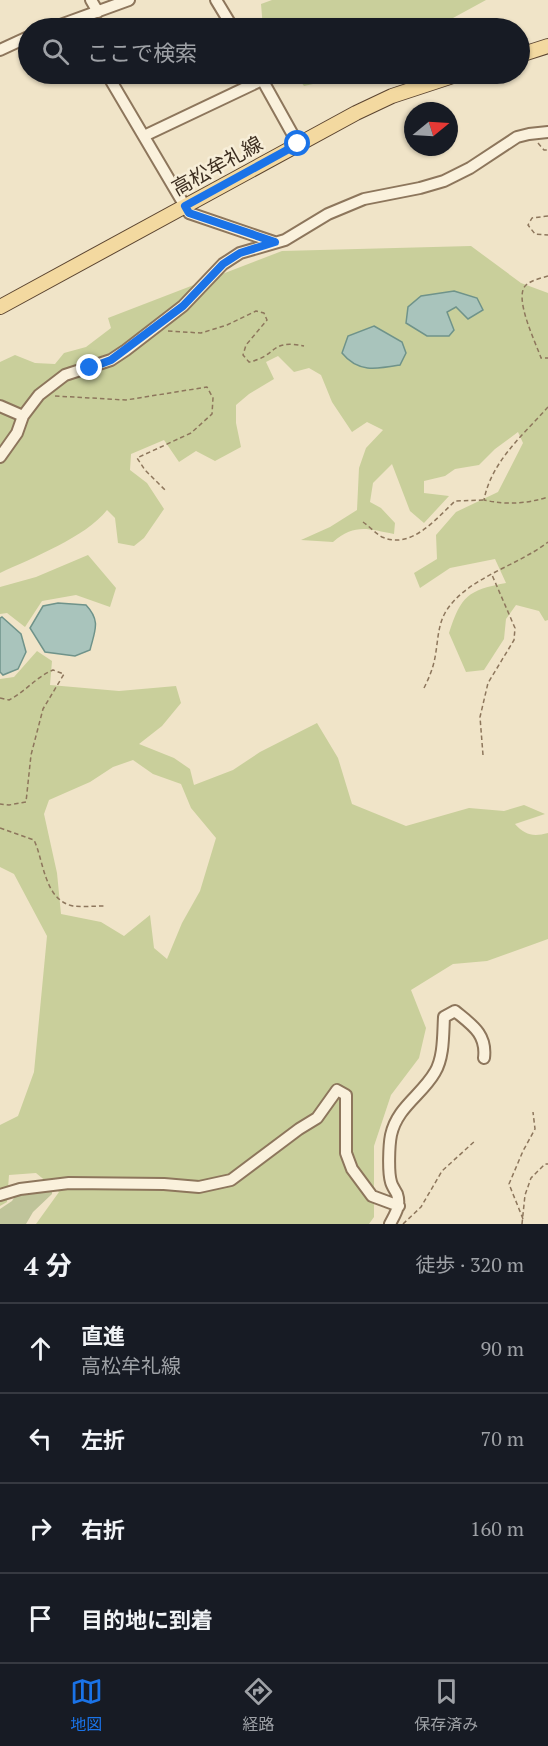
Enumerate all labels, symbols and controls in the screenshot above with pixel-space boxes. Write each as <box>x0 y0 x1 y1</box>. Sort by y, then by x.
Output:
search box <box>18 18 530 84</box>
icon: search <box>39 35 72 68</box>
text: ここで検索 <box>87 38 197 67</box>
north arrow <box>404 102 458 156</box>
street label: 高松牟礼線 <box>166 130 267 202</box>
route start <box>284 130 310 156</box>
route end <box>76 354 102 380</box>
text: 4 分 <box>24 1248 72 1282</box>
text: 徒歩 · 320 m <box>415 1251 524 1278</box>
text: 直進 <box>81 1321 125 1350</box>
icon: ahead <box>24 1332 57 1365</box>
text: 90 m <box>481 1335 524 1362</box>
text: 高松牟礼線 <box>81 1352 181 1379</box>
icon: left <box>24 1422 57 1455</box>
text: 左折 <box>81 1425 125 1454</box>
text: 70 m <box>481 1425 524 1452</box>
icon: right <box>24 1512 57 1545</box>
text: 右折 <box>81 1515 125 1544</box>
text: 160 m <box>470 1515 524 1542</box>
icon: arrive <box>24 1602 57 1635</box>
text: 目的地に到着 <box>81 1605 213 1634</box>
tab: 地図 <box>70 1675 103 1735</box>
tab: 経路 <box>242 1675 275 1735</box>
tab: 保存済み <box>414 1675 478 1735</box>

